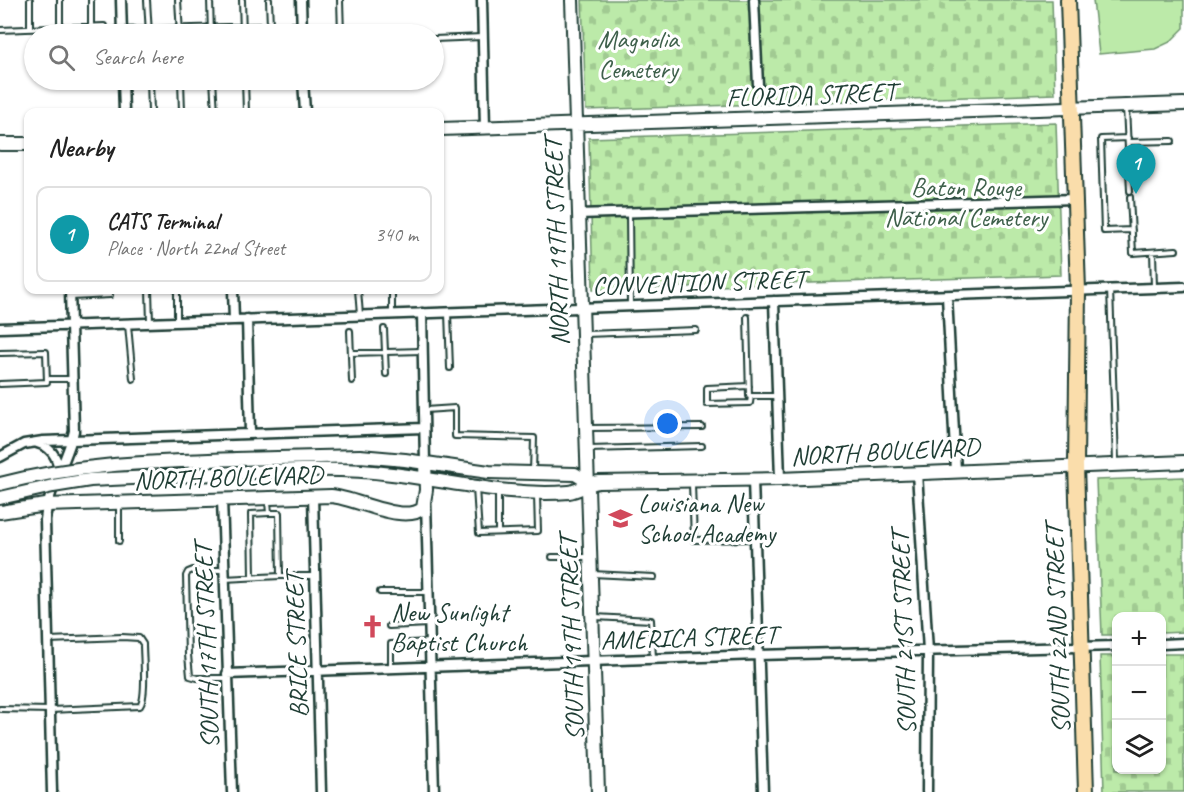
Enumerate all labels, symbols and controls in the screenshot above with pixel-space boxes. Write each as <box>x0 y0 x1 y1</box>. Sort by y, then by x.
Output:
park label: Magnolia Cemetery <box>598 23 680 86</box>
search box <box>24 24 444 90</box>
icon: search <box>45 41 78 74</box>
text: Search here <box>93 43 183 71</box>
street label: FLORIDA STREET <box>726 75 902 114</box>
text: Nearby <box>48 131 113 164</box>
street label: NORTH 19TH STREET <box>536 131 577 346</box>
pin: 1 <box>1116 144 1156 194</box>
park label: Baton Rouge National Cemetery <box>885 171 1049 234</box>
text: CATS Terminal <box>107 208 218 236</box>
text: 1 <box>65 222 74 247</box>
text: 340 m <box>375 222 418 247</box>
text: Place · North 22nd Street <box>107 236 285 261</box>
street label: CONVENTION STREET <box>592 262 812 303</box>
your location <box>653 409 682 438</box>
street label: NORTH BOULEVARD <box>790 430 983 473</box>
street label: NORTH BOULEVARD <box>133 458 326 497</box>
place label: Louisiana New School Academy <box>638 487 777 550</box>
school or university icon: Louisiana New School Academy <box>607 505 633 531</box>
street label: SOUTH 22ND STREET <box>1037 517 1078 734</box>
street label: SOUTH 21ST STREET <box>883 524 924 735</box>
street label: SOUTH 19TH STREET <box>551 528 592 741</box>
street label: SOUTH 17TH STREET <box>186 536 227 749</box>
street label: BRICE STREET <box>277 567 316 718</box>
place label: New Sunlight Baptist Church <box>391 596 528 659</box>
map controls <box>1112 612 1166 774</box>
button: + <box>1112 612 1166 666</box>
church icon: New Sunlight Baptist Church <box>360 614 386 640</box>
street label: AMERICA STREET <box>600 618 783 657</box>
button: − <box>1112 666 1166 720</box>
button: layers <box>1112 720 1166 774</box>

